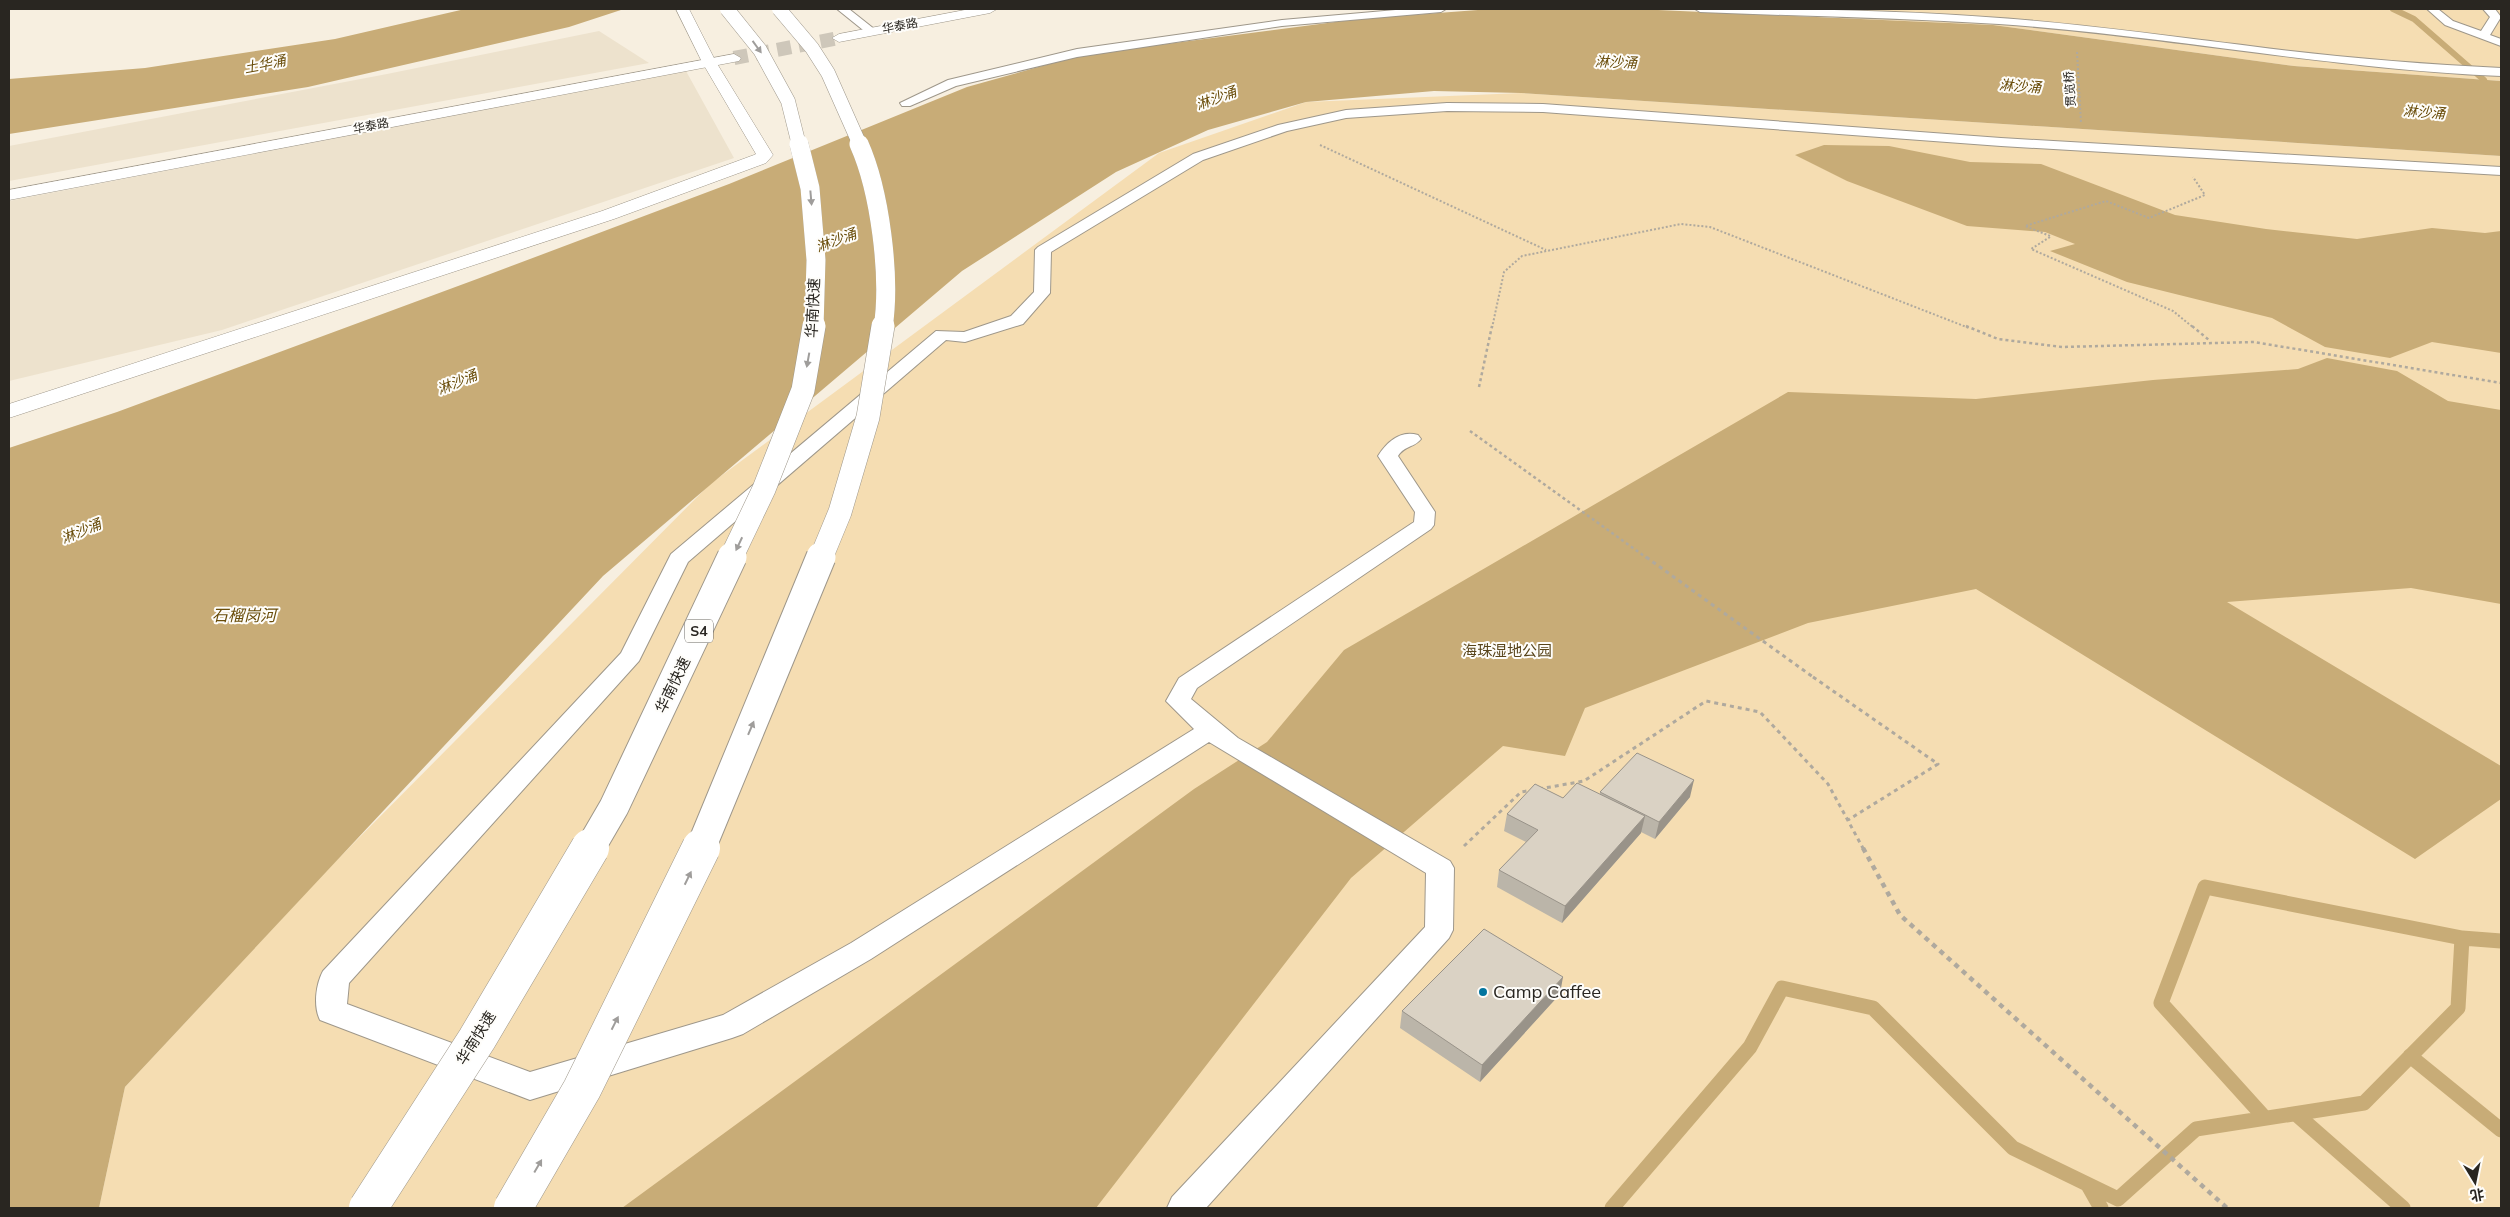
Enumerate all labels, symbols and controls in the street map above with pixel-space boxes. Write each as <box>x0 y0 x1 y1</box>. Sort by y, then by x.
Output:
street label: 华泰路 <box>881 15 919 36</box>
one-way arrow <box>752 40 762 54</box>
water label: 土华涌 <box>243 51 289 77</box>
water label: 淋沙涌 <box>1595 52 1639 72</box>
street label: 贯览桥 <box>2061 71 2078 108</box>
water label: 淋沙涌 <box>1998 76 2044 97</box>
water label: 淋沙涌 <box>1193 82 1241 114</box>
water label: 淋沙涌 <box>2402 102 2448 123</box>
street label: 华泰路 <box>352 115 390 136</box>
one-way arrow <box>807 190 815 206</box>
water label: 淋沙涌 <box>813 224 861 256</box>
street label: 华南快速 <box>801 278 824 338</box>
one-way arrow <box>804 352 812 368</box>
water label: 淋沙涌 <box>434 365 482 398</box>
water label: 淋沙涌 <box>58 514 106 547</box>
one-way arrow <box>735 537 743 551</box>
water label: 石榴岗河 <box>212 605 279 625</box>
road number: S4 <box>685 620 713 642</box>
park label: 海珠湿地公园 <box>1462 641 1552 660</box>
street label: 华南快速 <box>651 654 694 716</box>
one-way arrow <box>748 721 756 735</box>
one-way arrow <box>684 871 692 885</box>
place label: Camp Caffee <box>1493 980 1601 1003</box>
marker: Camp Caffee <box>1477 986 1489 998</box>
street label: 华南快速 <box>452 1007 500 1068</box>
one-way arrow <box>611 1016 619 1030</box>
north arrow <box>2450 1157 2500 1207</box>
one-way arrow <box>533 1159 542 1173</box>
text: 北 <box>2469 1185 2486 1205</box>

